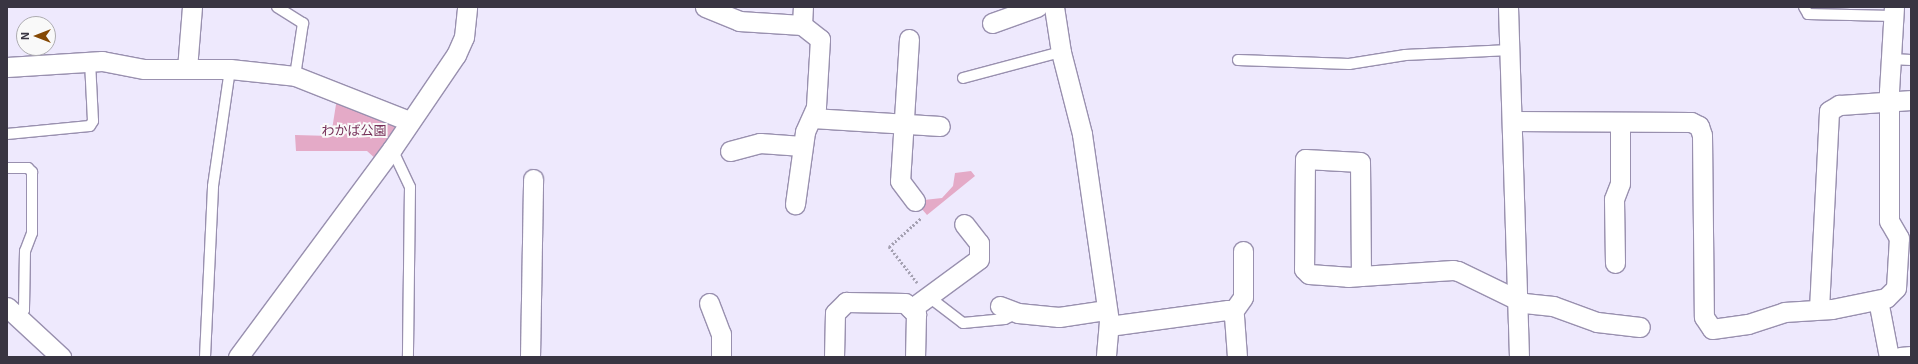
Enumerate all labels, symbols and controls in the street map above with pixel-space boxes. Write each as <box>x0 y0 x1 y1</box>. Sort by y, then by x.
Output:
north arrow <box>16 16 56 56</box>
text: N <box>18 32 31 40</box>
park label: わかば公園 <box>322 122 386 138</box>

